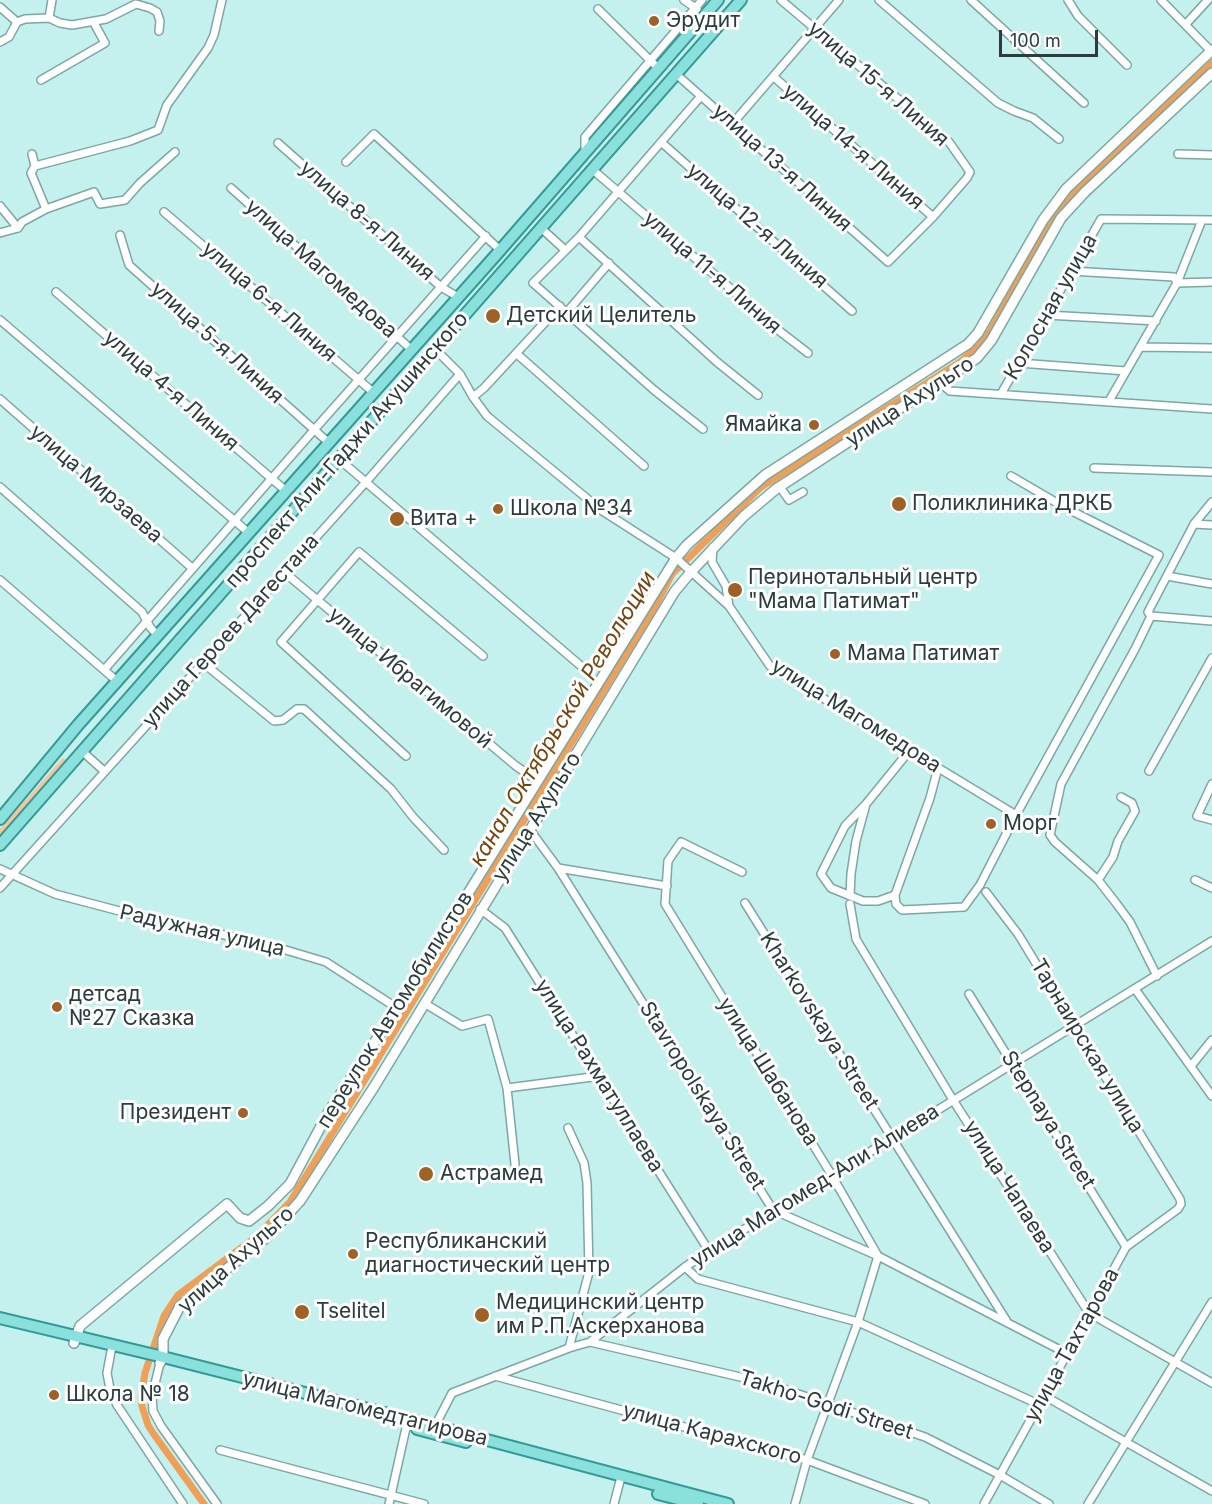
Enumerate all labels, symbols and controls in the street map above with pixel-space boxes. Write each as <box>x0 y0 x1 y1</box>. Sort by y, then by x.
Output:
place label: Эрудит <box>666 8 740 34</box>
marker: Эрудит <box>647 14 661 28</box>
street label: улица 15-я Линия <box>802 16 954 152</box>
scale bar <box>1002 18 1101 56</box>
text: 100 m <box>1010 30 1061 51</box>
street label: улица 14-я Линия <box>777 79 929 215</box>
street label: улица 13-я Линия <box>707 99 857 237</box>
street label: улица 8-я Линия <box>294 156 440 286</box>
street label: улица 12-я Линия <box>681 158 833 294</box>
street label: улица Магомедова <box>240 194 402 344</box>
street label: улица 11-я Линия <box>638 206 786 340</box>
street label: Колосная улица <box>999 230 1103 384</box>
street label: улица 6-я Линия <box>196 237 342 367</box>
street label: улица 5-я Линия <box>145 277 289 409</box>
place label: Детский Целитель <box>506 303 696 329</box>
street label: проспект Али-Гаджи Акушинского <box>220 307 474 593</box>
marker: Детский Целитель <box>484 307 502 325</box>
street label: улица 4-я Линия <box>98 325 244 457</box>
street label: улица Ахульго <box>841 351 979 453</box>
place label: Ямайка <box>725 412 802 438</box>
marker: Ямайка <box>807 418 821 432</box>
street label: улица Мирзаева <box>24 419 168 549</box>
place label: Поликлиника ДРКБ <box>912 491 1113 517</box>
marker: Поликлиника ДРКБ <box>890 495 908 513</box>
place label: Школа №34 <box>510 496 633 522</box>
marker: Школа №34 <box>491 502 505 516</box>
place label: Вита + <box>410 506 478 532</box>
marker: Вита + <box>388 510 406 528</box>
street label: улица Героев Дагестана <box>137 529 325 733</box>
place label: Перинотальный центр "Мама Патимат" <box>748 565 978 615</box>
water label: канал Октябрьской Революции <box>464 567 662 871</box>
marker: Перинотальный центр "Мама Патимат" <box>726 581 744 599</box>
street label: улица Ибрагимовой <box>323 602 497 754</box>
place label: Мама Патимат <box>847 641 999 667</box>
marker: Мама Патимат <box>828 647 842 661</box>
street label: улица Магомедова <box>766 653 946 779</box>
street label: улица Ахульго <box>487 748 587 886</box>
place label: Морг <box>1003 811 1057 837</box>
marker: Морг <box>984 817 998 831</box>
street label: переулок Автомобилистов <box>312 887 478 1133</box>
street label: Радужная улица <box>117 900 287 962</box>
street label: Kharkovskaya Street <box>754 928 884 1114</box>
street label: Тарнаирская улица <box>1025 954 1149 1138</box>
street label: улица Рахматуллаева <box>529 975 669 1177</box>
place label: детсад №27 Сказка <box>69 982 195 1032</box>
street label: улица Шабанова <box>712 993 824 1151</box>
street label: Stavropolskaya Street <box>634 997 770 1195</box>
marker: детсад №27 Сказка <box>50 1000 64 1014</box>
street label: Stepnaya Street <box>996 1046 1100 1194</box>
street label: улица Магомед-Али Алиева <box>686 1099 944 1273</box>
place label: Президент <box>120 1100 231 1126</box>
marker: Президент <box>236 1106 250 1120</box>
street label: улица Чапаева <box>958 1116 1060 1258</box>
place label: Астрамед <box>440 1161 543 1187</box>
marker: Астрамед <box>417 1165 435 1183</box>
street label: улица Ахульго <box>173 1201 299 1319</box>
place label: Республиканский диагностический центр <box>365 1229 610 1279</box>
marker: Республиканский диагностический центр <box>346 1247 360 1261</box>
street label: улица Тахтарова <box>1019 1264 1125 1426</box>
place label: Медицинский центр им Р.П.Аскерханова <box>496 1290 705 1340</box>
place label: Tselitel <box>316 1299 386 1325</box>
marker: Tselitel <box>293 1303 311 1321</box>
marker: Медицинский центр им Р.П.Аскерханова <box>473 1306 491 1324</box>
street label: Takho-Godi Street <box>736 1365 916 1445</box>
street label: улица Магомедтагирова <box>240 1366 490 1452</box>
place label: Школа № 18 <box>66 1382 190 1408</box>
marker: Школа № 18 <box>47 1388 61 1402</box>
street label: улица Карахского <box>620 1398 804 1470</box>

